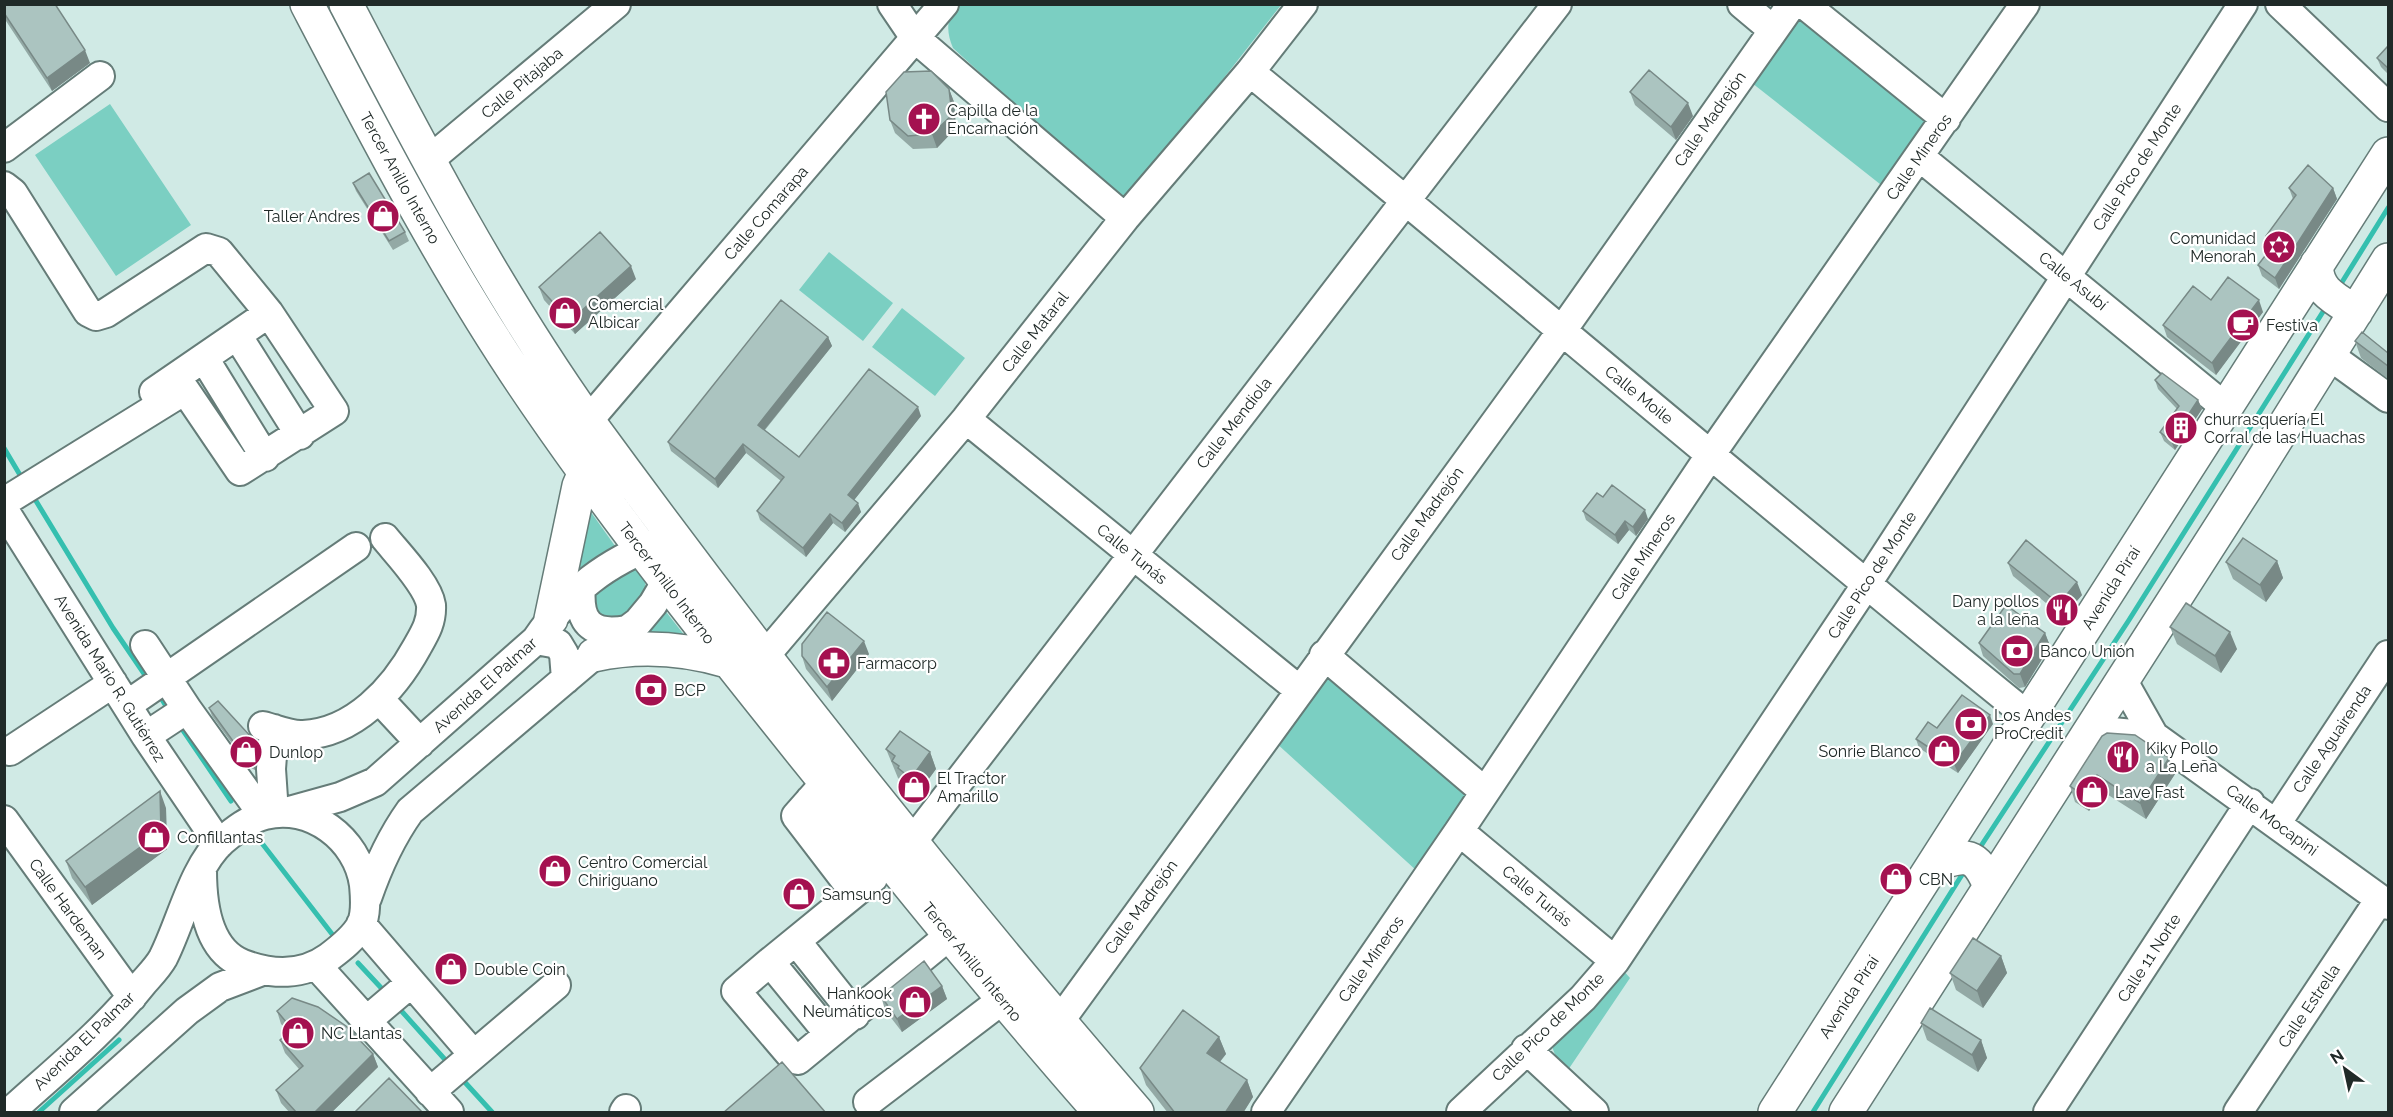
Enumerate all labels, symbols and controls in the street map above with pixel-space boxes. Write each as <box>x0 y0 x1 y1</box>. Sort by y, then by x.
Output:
street label: Calle Pitajaba <box>477 43 567 123</box>
street label: Calle Madrejón <box>1670 68 1750 170</box>
street label: Calle Pico de Monte <box>2089 100 2185 234</box>
church icon: Capilla de la Encarnación <box>906 101 942 137</box>
place label: Capilla de la Encarnación <box>947 101 1038 138</box>
street label: Tercer Anillo Interno <box>356 109 444 247</box>
street label: Calle Mineros <box>1882 110 1956 204</box>
street label: Calle Comarapa <box>720 162 812 264</box>
shop icon: Taller Andres <box>365 198 401 234</box>
place label: Taller Andres <box>264 207 360 226</box>
place label: Comunidad Menorah <box>2170 229 2256 266</box>
synagogue icon: Comunidad Menorah <box>2261 229 2297 265</box>
street label: Calle Asubí <box>2035 248 2111 315</box>
street label: Calle Mataral <box>998 287 1073 376</box>
shop icon: Comercial Albicar <box>547 295 583 331</box>
place label: Comercial Albicar <box>588 295 664 332</box>
cafe icon: Festiva <box>2225 307 2261 343</box>
place label: Festiva <box>2266 316 2318 335</box>
street label: Calle Moile <box>1601 362 1677 428</box>
street label: Calle Mendiola <box>1192 374 1276 472</box>
building icon: churrasquería El Corral de las Huachas <box>2163 410 2199 446</box>
place label: churrasquería El Corral de las Huachas <box>2204 410 2366 447</box>
street label: Calle Madrejón <box>1386 463 1468 565</box>
street label: Calle Pico de Monte <box>1824 508 1920 642</box>
street label: Calle Mineros <box>1607 510 1679 604</box>
street label: Tercer Anillo Interno <box>615 518 719 648</box>
street label: Calle Tunás <box>1093 520 1171 588</box>
street label: Avenida Piraí <box>2078 542 2144 633</box>
street label: Avenida Mario R. Gutiérrez <box>51 591 169 765</box>
place label: Dany pollos a la leña <box>1952 592 2039 629</box>
restaurant icon: Dany pollos a la leña <box>2044 592 2080 628</box>
street label: Avenida El Palmar <box>429 633 541 737</box>
bank icon: Banco Unión <box>1999 633 2035 669</box>
place label: Banco Unión <box>2040 642 2135 661</box>
pharmacy icon: Farmacorp <box>816 645 852 681</box>
place label: Farmacorp <box>857 654 937 673</box>
bank icon: BCP <box>633 672 669 708</box>
place label: BCP <box>674 681 706 700</box>
street label: Calle Aguairenda <box>2289 681 2375 797</box>
bank icon: Los Andes ProCredit <box>1953 706 1989 742</box>
place label: Los Andes ProCredit <box>1994 706 2071 743</box>
shop icon: Sonrie Blanco <box>1926 733 1962 769</box>
shop icon: Dunlop <box>228 734 264 770</box>
restaurant icon: Kiky Pollo a La Leña <box>2105 739 2141 775</box>
place label: Kiky Pollo a La Leña <box>2146 739 2218 776</box>
place label: Sonrie Blanco <box>1819 742 1921 761</box>
place label: Dunlop <box>269 743 323 762</box>
shop icon: El Tractor Amarillo <box>896 769 932 805</box>
place label: El Tractor Amarillo <box>937 769 1006 806</box>
shop icon: Lave Fast <box>2074 774 2110 810</box>
street label: Calle Mocapini <box>2222 780 2322 860</box>
place label: Lave Fast <box>2115 783 2185 802</box>
shop icon: Confillantas <box>136 819 172 855</box>
place label: Confillantas <box>177 828 264 847</box>
shop icon: Centro Comercial Chiriguano <box>537 853 573 889</box>
place label: Centro Comercial Chiriguano <box>578 853 708 890</box>
street label: Calle Hardeman <box>25 855 111 963</box>
street label: Calle Madrejón <box>1100 856 1182 958</box>
street label: Calle Tunás <box>1498 861 1576 931</box>
shop icon: CBN <box>1878 861 1914 897</box>
place label: CBN <box>1919 870 1953 889</box>
shop icon: Samsung <box>781 876 817 912</box>
place label: Samsung <box>822 885 892 904</box>
street label: Tercer Anillo Interno <box>918 899 1026 1025</box>
street label: Calle 11 Norte <box>2113 910 2185 1006</box>
street label: Calle Mineros <box>1334 912 1408 1006</box>
shop icon: Double Coin <box>433 951 469 987</box>
street label: Avenida Piraí <box>1815 952 1883 1042</box>
place label: Double Coin <box>474 960 565 979</box>
street label: Calle Estrella <box>2274 961 2344 1051</box>
street label: Calle Pico de Monte <box>1488 969 1608 1085</box>
place label: Hankook Neumáticos <box>803 984 893 1021</box>
shop icon: Hankook Neumáticos <box>897 984 933 1020</box>
street label: Avenida El Palmar <box>30 988 139 1094</box>
shop icon: NC Llantas <box>280 1015 316 1051</box>
place label: NC Llantas <box>321 1024 402 1043</box>
north arrow <box>2315 1039 2375 1099</box>
text: N <box>2327 1046 2347 1068</box>

